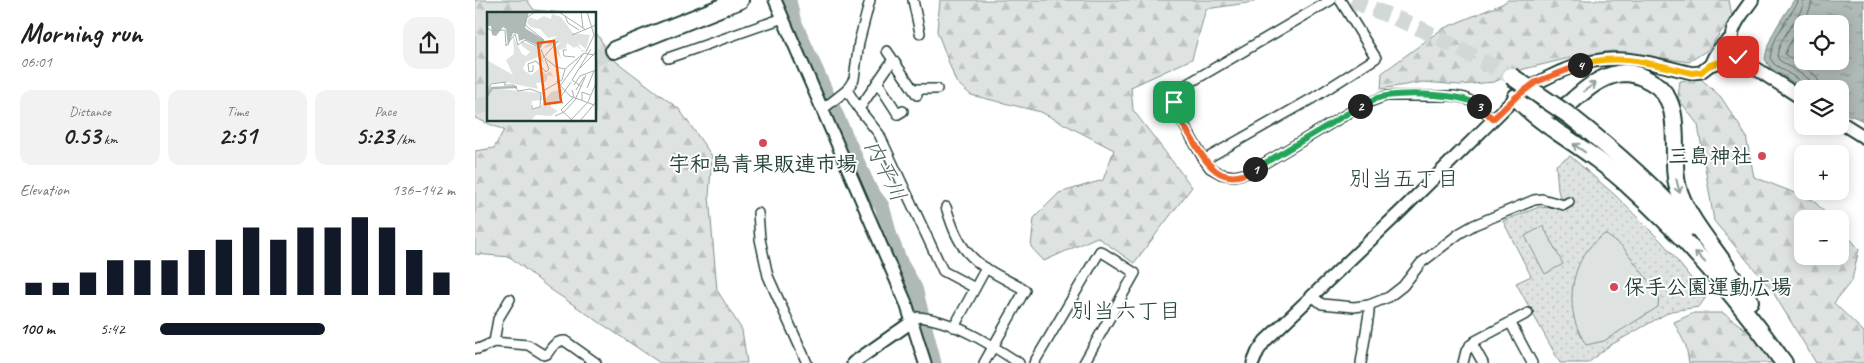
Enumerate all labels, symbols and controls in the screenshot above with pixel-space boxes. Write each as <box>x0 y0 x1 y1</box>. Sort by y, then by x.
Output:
inset map <box>487 12 596 121</box>
text: Morning run <box>20 15 142 50</box>
map controls <box>1794 15 1849 265</box>
button: locate <box>1794 15 1849 70</box>
button: share <box>403 17 455 69</box>
pin <box>1717 36 1759 78</box>
icon: check <box>1724 43 1752 71</box>
text: 06:01 <box>20 52 52 72</box>
pin: 4 <box>1567 52 1593 78</box>
text: 4 <box>1577 57 1584 74</box>
button: layers <box>1794 80 1849 135</box>
pin <box>1153 81 1195 123</box>
one-way arrow <box>1583 82 1597 92</box>
icon: arrive <box>1160 88 1188 116</box>
pin: 2 <box>1347 94 1373 118</box>
pin: 3 <box>1467 94 1491 118</box>
text: 2 <box>1357 98 1364 115</box>
text: 3 <box>1476 98 1483 115</box>
text: Distance <box>69 103 111 120</box>
text: Time <box>227 103 248 120</box>
text: Pace <box>374 103 396 120</box>
text: 0.53 <box>62 120 100 152</box>
text: 2:51 <box>218 120 257 152</box>
text: 5:23 <box>355 120 393 152</box>
text: km <box>100 131 118 148</box>
text: /km <box>393 131 415 148</box>
water label: 内平川 <box>858 135 913 206</box>
marker: 宇和島青果販連市場 <box>757 137 769 149</box>
one-way arrow <box>1573 142 1587 153</box>
place label: 三島神社 <box>1668 143 1752 169</box>
button: + <box>1794 145 1849 200</box>
marker: 三島神社 <box>1756 150 1768 162</box>
place label: 宇和島青果販連市場 <box>669 151 858 177</box>
pin: 1 <box>1243 156 1267 182</box>
text: 1 <box>1252 161 1259 178</box>
district label: 別当五丁目 <box>1349 165 1459 193</box>
one-way arrow <box>1674 178 1683 194</box>
text: Elevation <box>20 180 69 200</box>
text: 136–142 m <box>392 180 455 200</box>
button: − <box>1794 210 1849 265</box>
one-way arrow <box>1694 250 1706 263</box>
place label: 保手公園運動広場 <box>1624 274 1792 300</box>
marker: 保手公園運動広場 <box>1608 281 1620 293</box>
district label: 別当六丁目 <box>1071 297 1181 325</box>
text: 100 m <box>20 319 55 339</box>
text: 5:42 <box>100 319 125 339</box>

